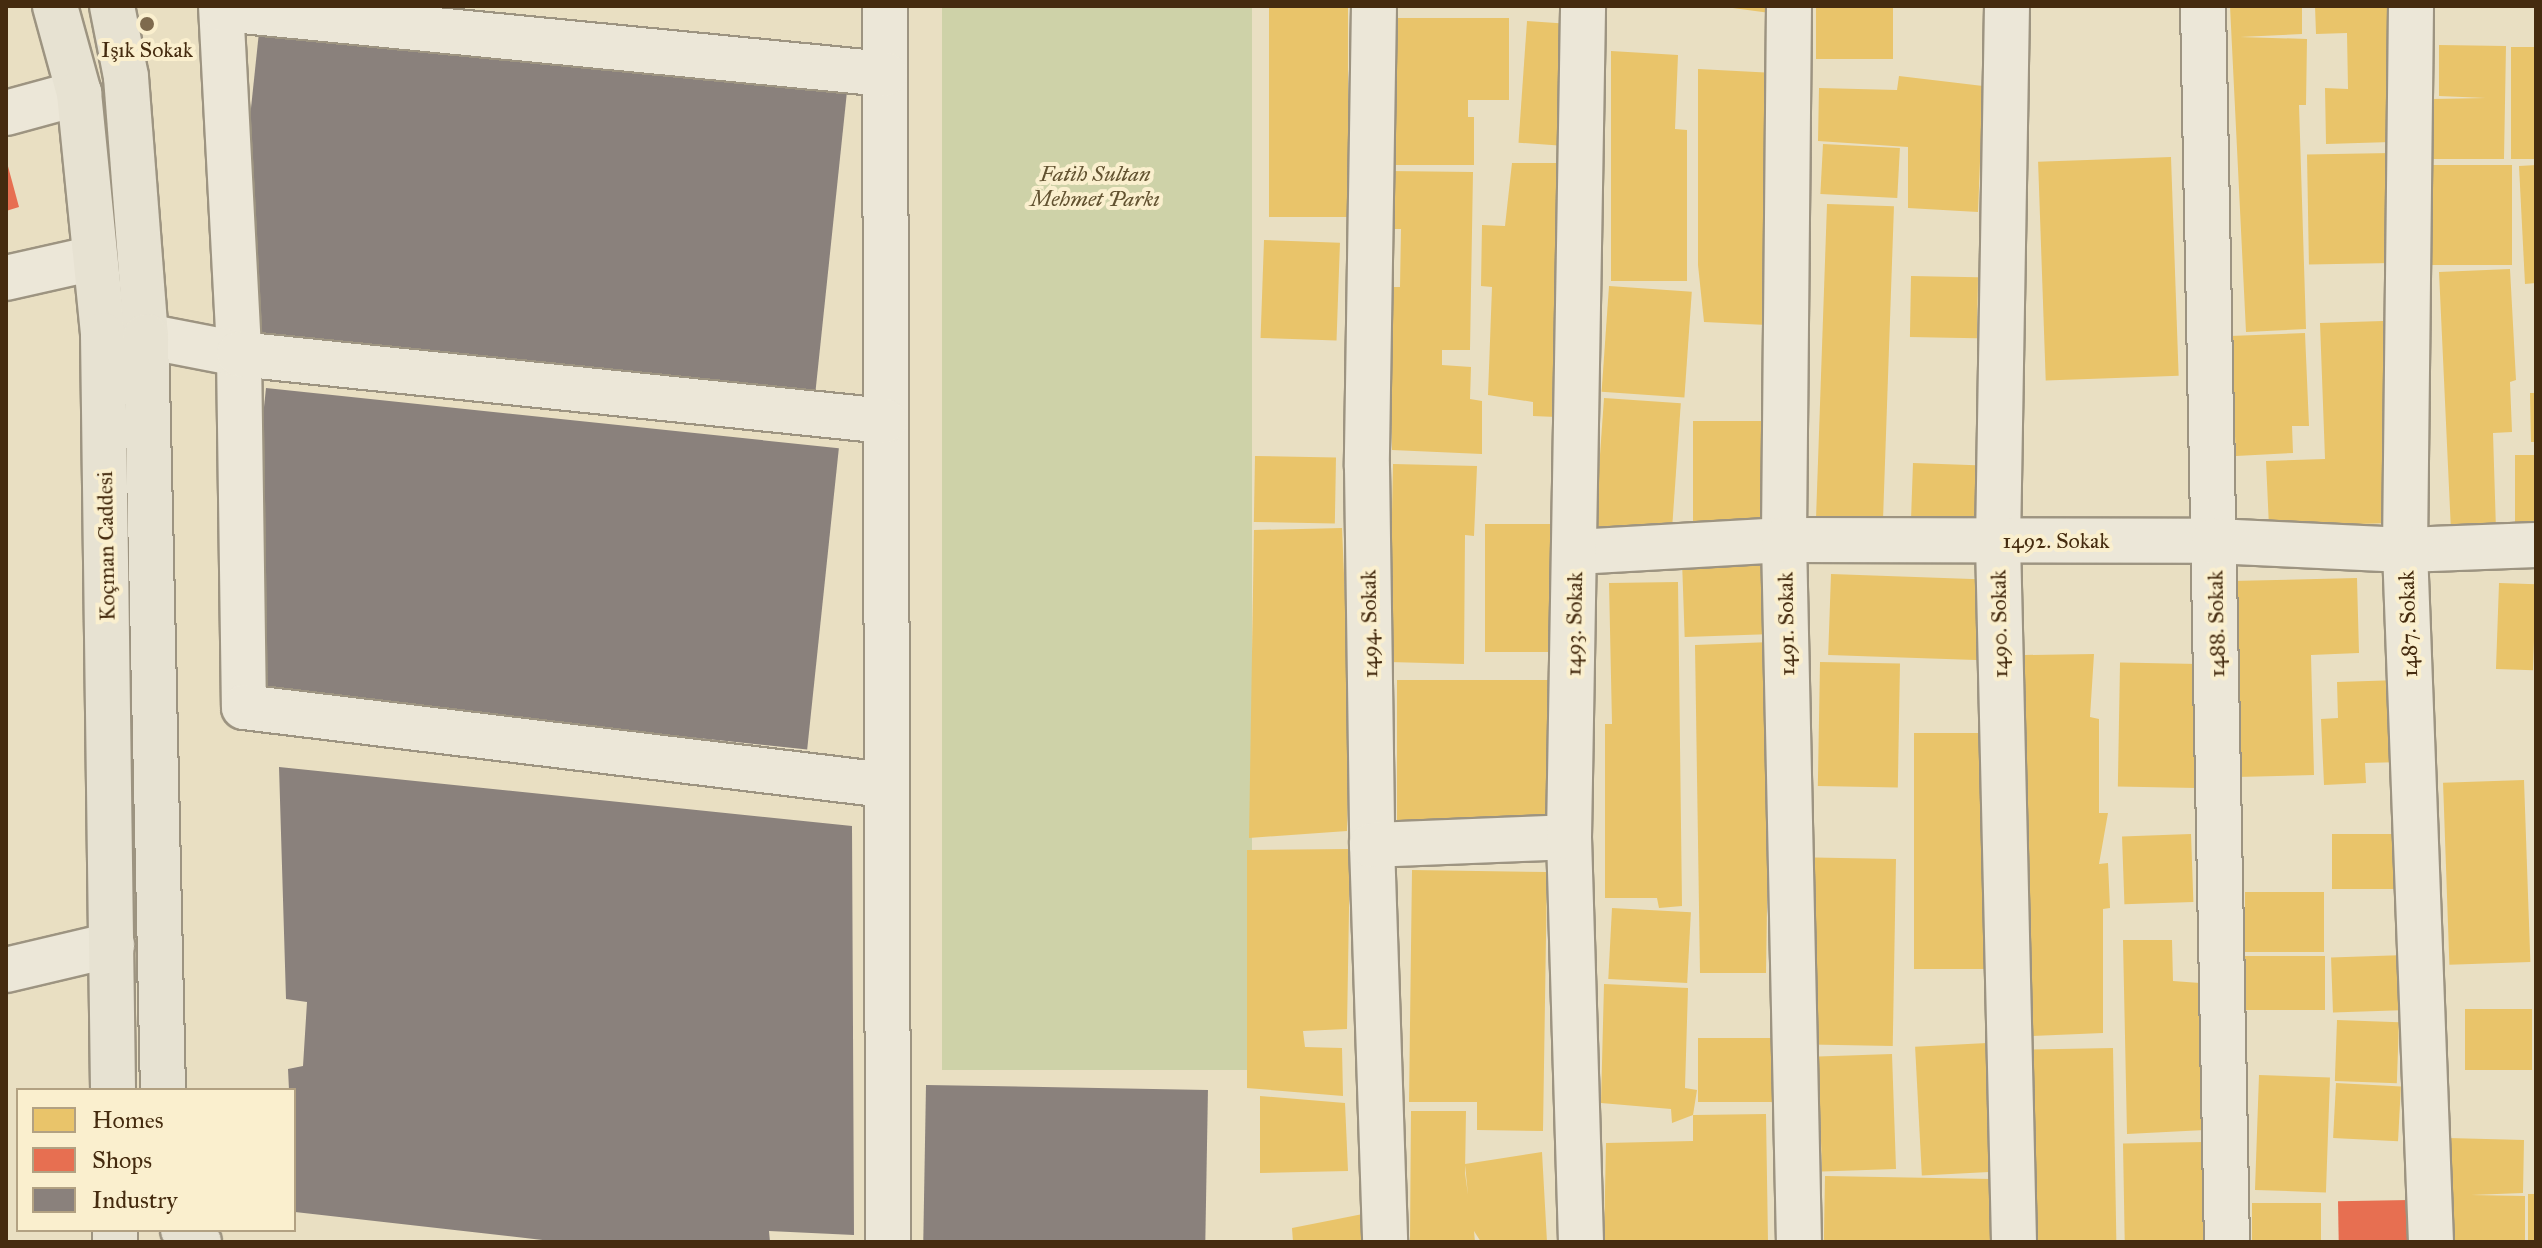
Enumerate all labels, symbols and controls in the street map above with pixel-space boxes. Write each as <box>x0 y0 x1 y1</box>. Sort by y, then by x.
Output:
marker: Işık Sokak <box>138 15 156 33</box>
place label: Işık Sokak <box>101 37 193 63</box>
park label: Fatih Sultan Mehmet Parkı <box>1030 160 1160 212</box>
street label: Koçman Caddesi <box>91 471 121 621</box>
street label: 1492. Sokak <box>2003 528 2109 554</box>
street label: 1494. Sokak <box>1355 570 1383 678</box>
street label: 1490. Sokak <box>1985 570 2013 678</box>
street label: 1488. Sokak <box>2202 570 2230 678</box>
street label: 1487. Sokak <box>2393 570 2423 678</box>
street label: 1493. Sokak <box>1560 572 1588 676</box>
street label: 1491. Sokak <box>1772 572 1800 676</box>
legend <box>16 1088 296 1232</box>
text: Homes <box>92 1105 164 1135</box>
text: Shops <box>92 1145 152 1175</box>
text: Industry <box>92 1185 178 1215</box>

